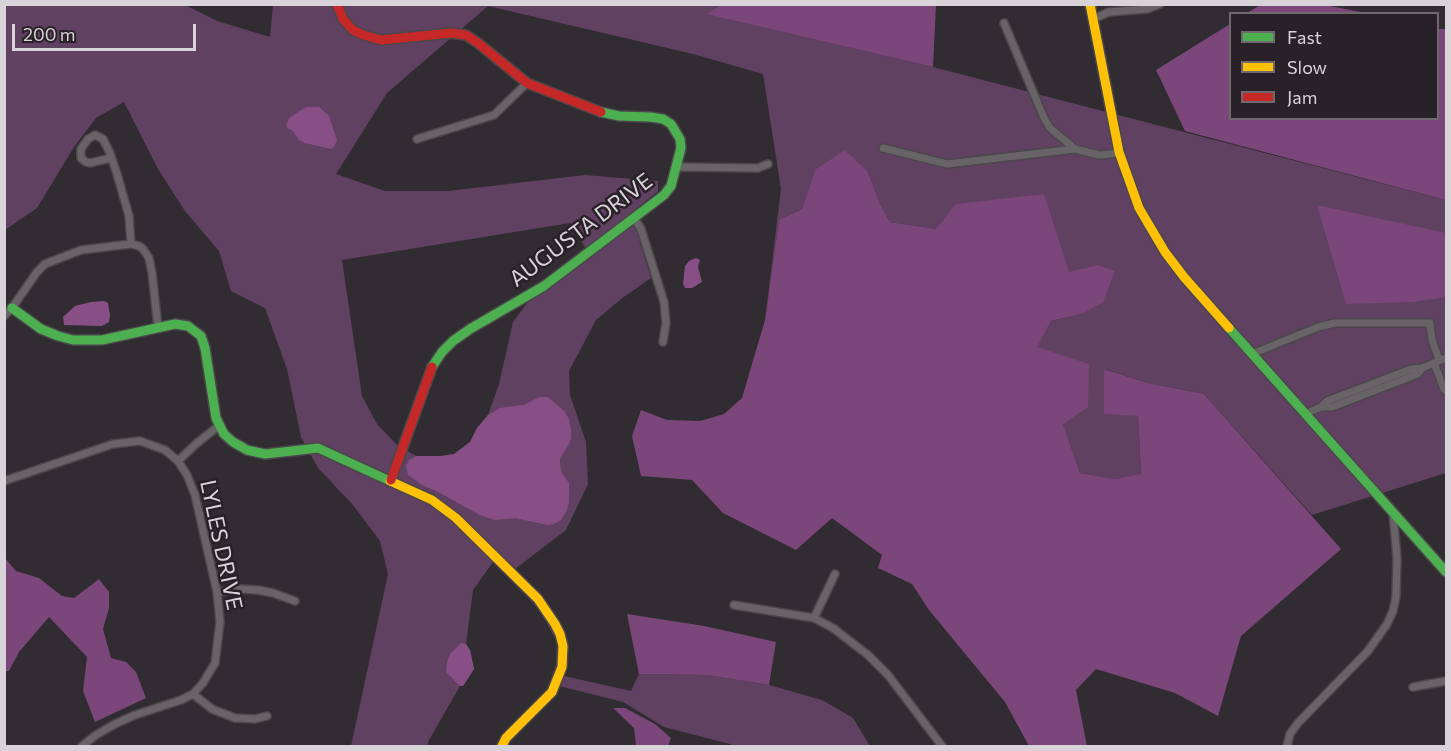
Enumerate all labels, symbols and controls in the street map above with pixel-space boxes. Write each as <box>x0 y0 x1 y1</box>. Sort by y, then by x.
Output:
scale bar <box>15 12 200 50</box>
legend <box>1229 12 1439 120</box>
text: 200 m <box>23 23 76 45</box>
text: Fast <box>1287 26 1322 48</box>
text: Slow <box>1287 56 1327 78</box>
text: Jam <box>1287 86 1317 108</box>
street label: AUGUSTA DRIVE <box>504 168 658 292</box>
street label: LYLES DRIVE <box>194 477 248 613</box>

